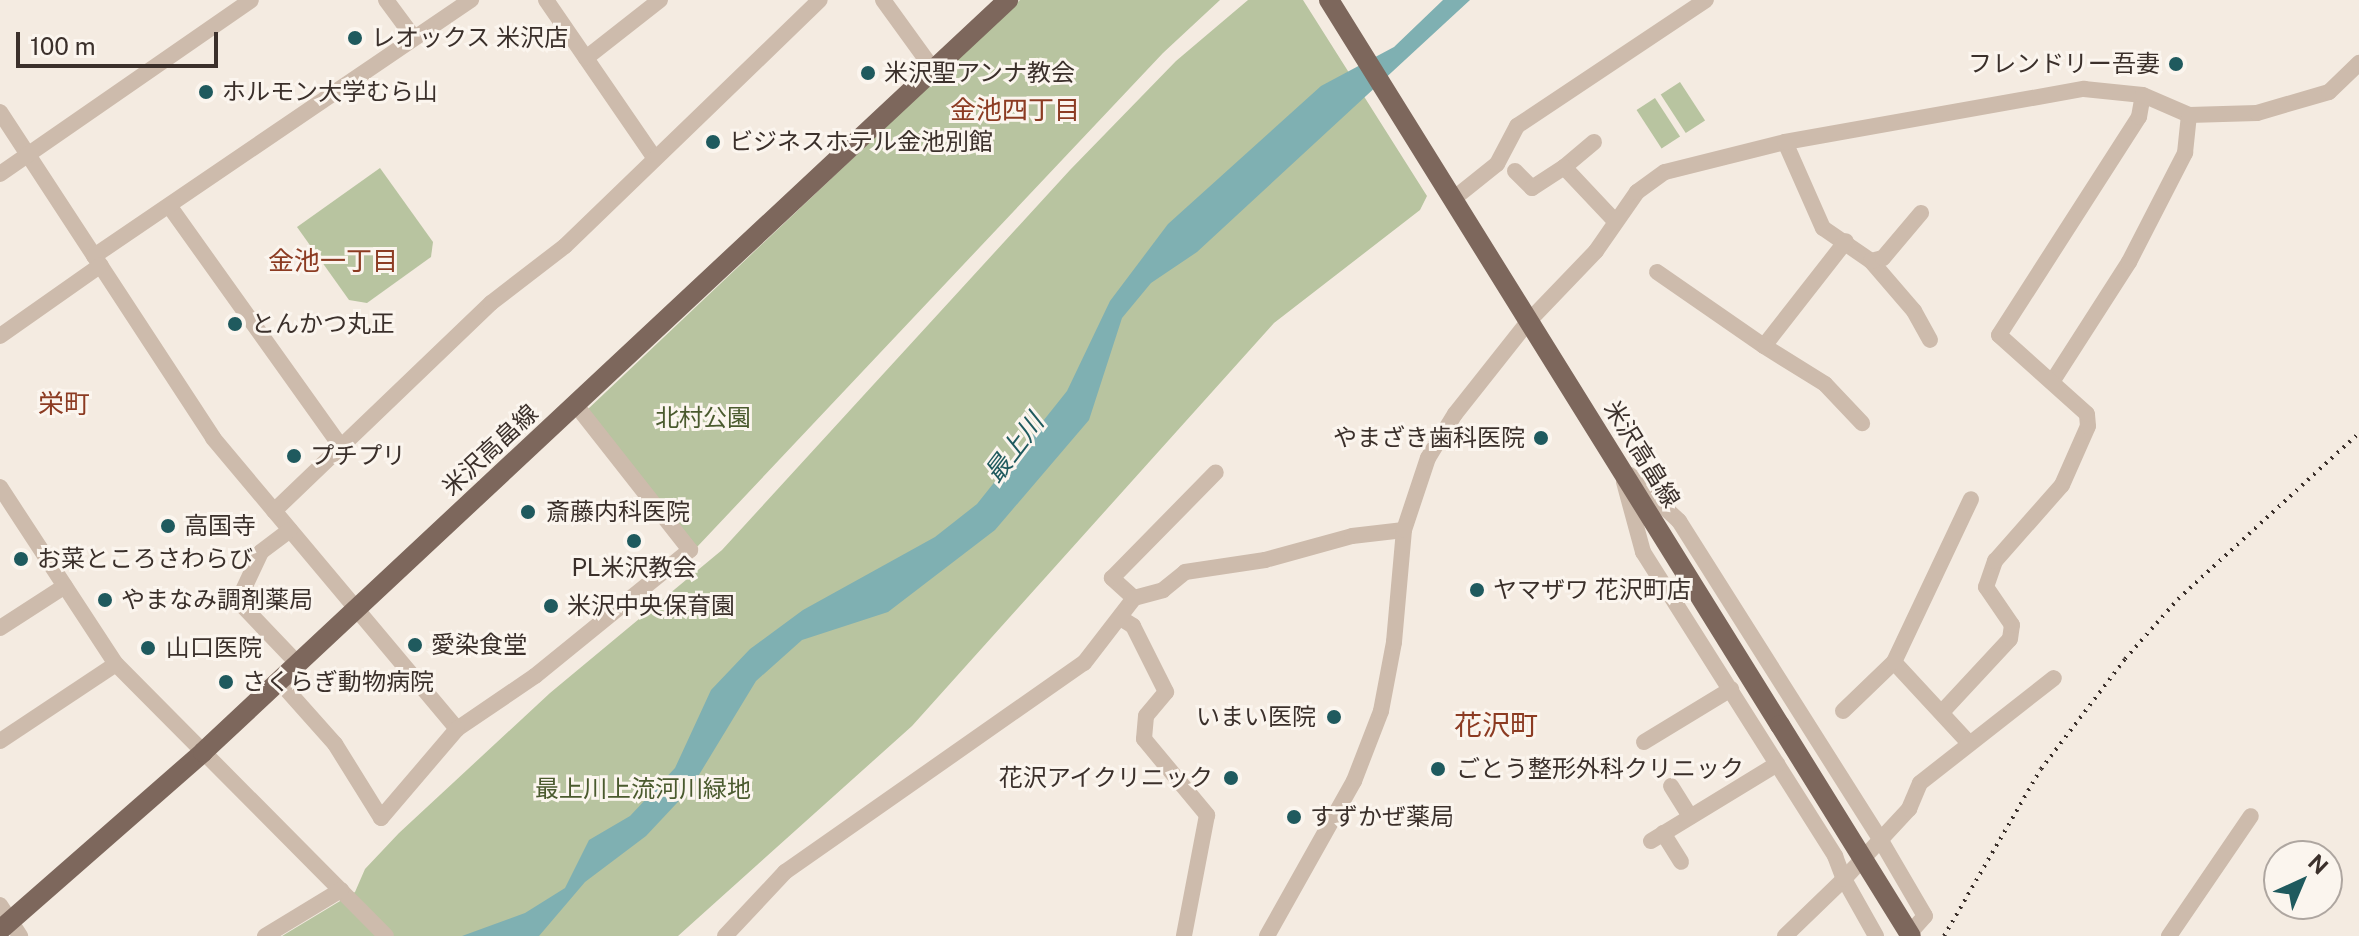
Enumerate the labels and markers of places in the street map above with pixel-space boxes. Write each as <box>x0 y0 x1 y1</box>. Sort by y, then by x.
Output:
place label: レオックス 米沢店 <box>371 24 569 52</box>
marker: レオックス 米沢店 <box>346 29 364 47</box>
place label: フレンドリー吾妻 <box>1968 50 2160 78</box>
marker: フレンドリー吾妻 <box>2167 55 2185 73</box>
place label: 米沢聖アンナ教会 <box>884 59 1076 87</box>
marker: 米沢聖アンナ教会 <box>859 64 877 82</box>
place label: ホルモン大学むら山 <box>222 78 438 106</box>
marker: ホルモン大学むら山 <box>197 83 215 101</box>
place label: ビジネスホテル金池別館 <box>729 128 993 156</box>
marker: ビジネスホテル金池別館 <box>704 133 722 151</box>
place label: とんかつ丸正 <box>251 310 395 338</box>
marker: とんかつ丸正 <box>226 315 244 333</box>
place label: やまざき歯科医院 <box>1333 424 1525 452</box>
marker: やまざき歯科医院 <box>1532 429 1550 447</box>
place label: プチプリ <box>310 442 406 470</box>
marker: プチプリ <box>285 447 303 465</box>
place label: 斎藤内科医院 <box>546 498 690 526</box>
marker: 斎藤内科医院 <box>517 501 539 523</box>
place label: 高国寺 <box>184 512 256 540</box>
marker: 高国寺 <box>159 517 177 535</box>
marker: PL米沢教会 <box>625 532 643 550</box>
place label: お菜ところさわらび <box>37 545 253 573</box>
marker: お菜ところさわらび <box>12 550 30 568</box>
place label: PL米沢教会 <box>571 554 697 582</box>
place label: ヤマザワ 花沢町店 <box>1493 576 1691 604</box>
marker: ヤマザワ 花沢町店 <box>1468 581 1486 599</box>
place label: やまなみ調剤薬局 <box>121 586 313 614</box>
marker: やまなみ調剤薬局 <box>96 591 114 609</box>
place label: 米沢中央保育園 <box>567 592 735 620</box>
marker: 米沢中央保育園 <box>542 597 560 615</box>
place label: 愛染食堂 <box>431 631 527 659</box>
place label: 山口医院 <box>166 634 262 662</box>
marker: 愛染食堂 <box>406 636 424 654</box>
marker: 山口医院 <box>137 637 159 659</box>
place label: さくらぎ動物病院 <box>242 668 434 696</box>
marker: さくらぎ動物病院 <box>217 673 235 691</box>
place label: いまい医院 <box>1196 703 1316 731</box>
marker: いまい医院 <box>1323 706 1345 728</box>
place label: ごとう整形外科クリニック <box>1456 755 1744 783</box>
marker: ごとう整形外科クリニック <box>1427 758 1449 780</box>
place label: 花沢アイクリニック <box>997 764 1213 792</box>
marker: 花沢アイクリニック <box>1220 767 1242 789</box>
place label: すずかぜ薬局 <box>1310 803 1454 831</box>
marker: すずかぜ薬局 <box>1285 808 1303 826</box>

